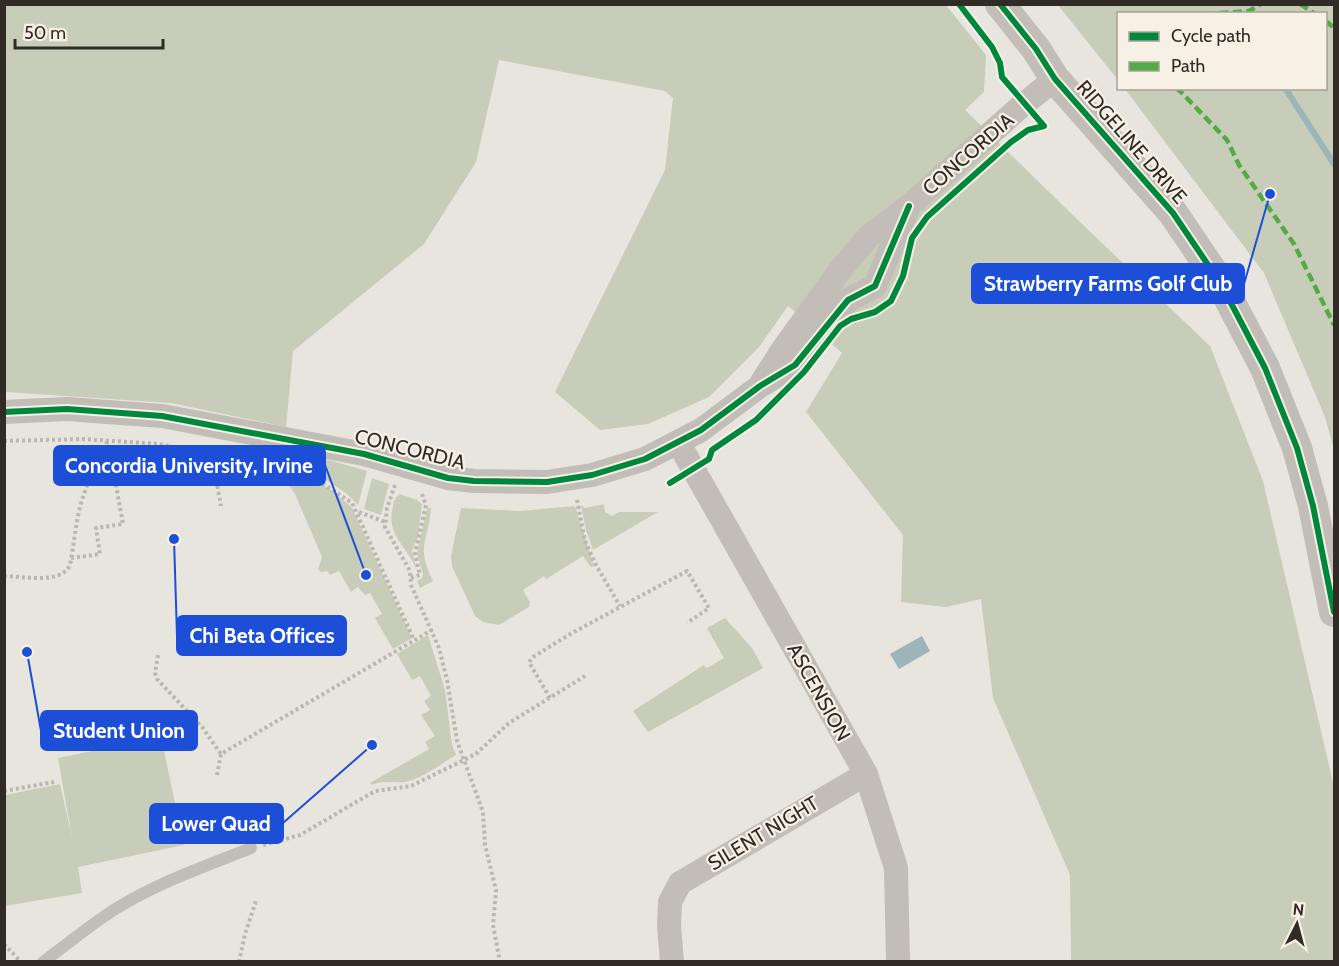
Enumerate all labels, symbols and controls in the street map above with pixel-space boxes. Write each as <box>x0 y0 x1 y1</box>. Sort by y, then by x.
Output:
scale bar <box>15 12 164 50</box>
legend <box>1117 12 1327 90</box>
text: 50 m <box>24 22 66 44</box>
text: Cycle path <box>1171 25 1251 47</box>
text: Path <box>1171 55 1205 77</box>
street label: RIDGELINE DRIVE <box>1072 75 1192 209</box>
street label: CONCORDIA <box>917 107 1019 200</box>
callout: Strawberry Farms Golf Club <box>972 264 1244 303</box>
text: Strawberry Farms Golf Club <box>984 271 1232 296</box>
street label: CONCORDIA <box>352 424 468 474</box>
callout: Concordia University, Irvine <box>54 446 325 485</box>
text: Concordia University, Irvine <box>65 453 313 478</box>
callout: Chi Beta Offices <box>177 616 346 655</box>
text: Chi Beta Offices <box>189 623 335 648</box>
street label: ASCENSION <box>782 639 856 745</box>
callout: Student Union <box>41 711 197 750</box>
text: Student Union <box>53 718 185 743</box>
street label: SILENT NIGHT <box>703 790 823 875</box>
callout: Lower Quad <box>150 804 283 843</box>
text: Lower Quad <box>161 811 271 836</box>
north arrow <box>1267 894 1327 954</box>
text: N <box>1292 900 1305 920</box>

